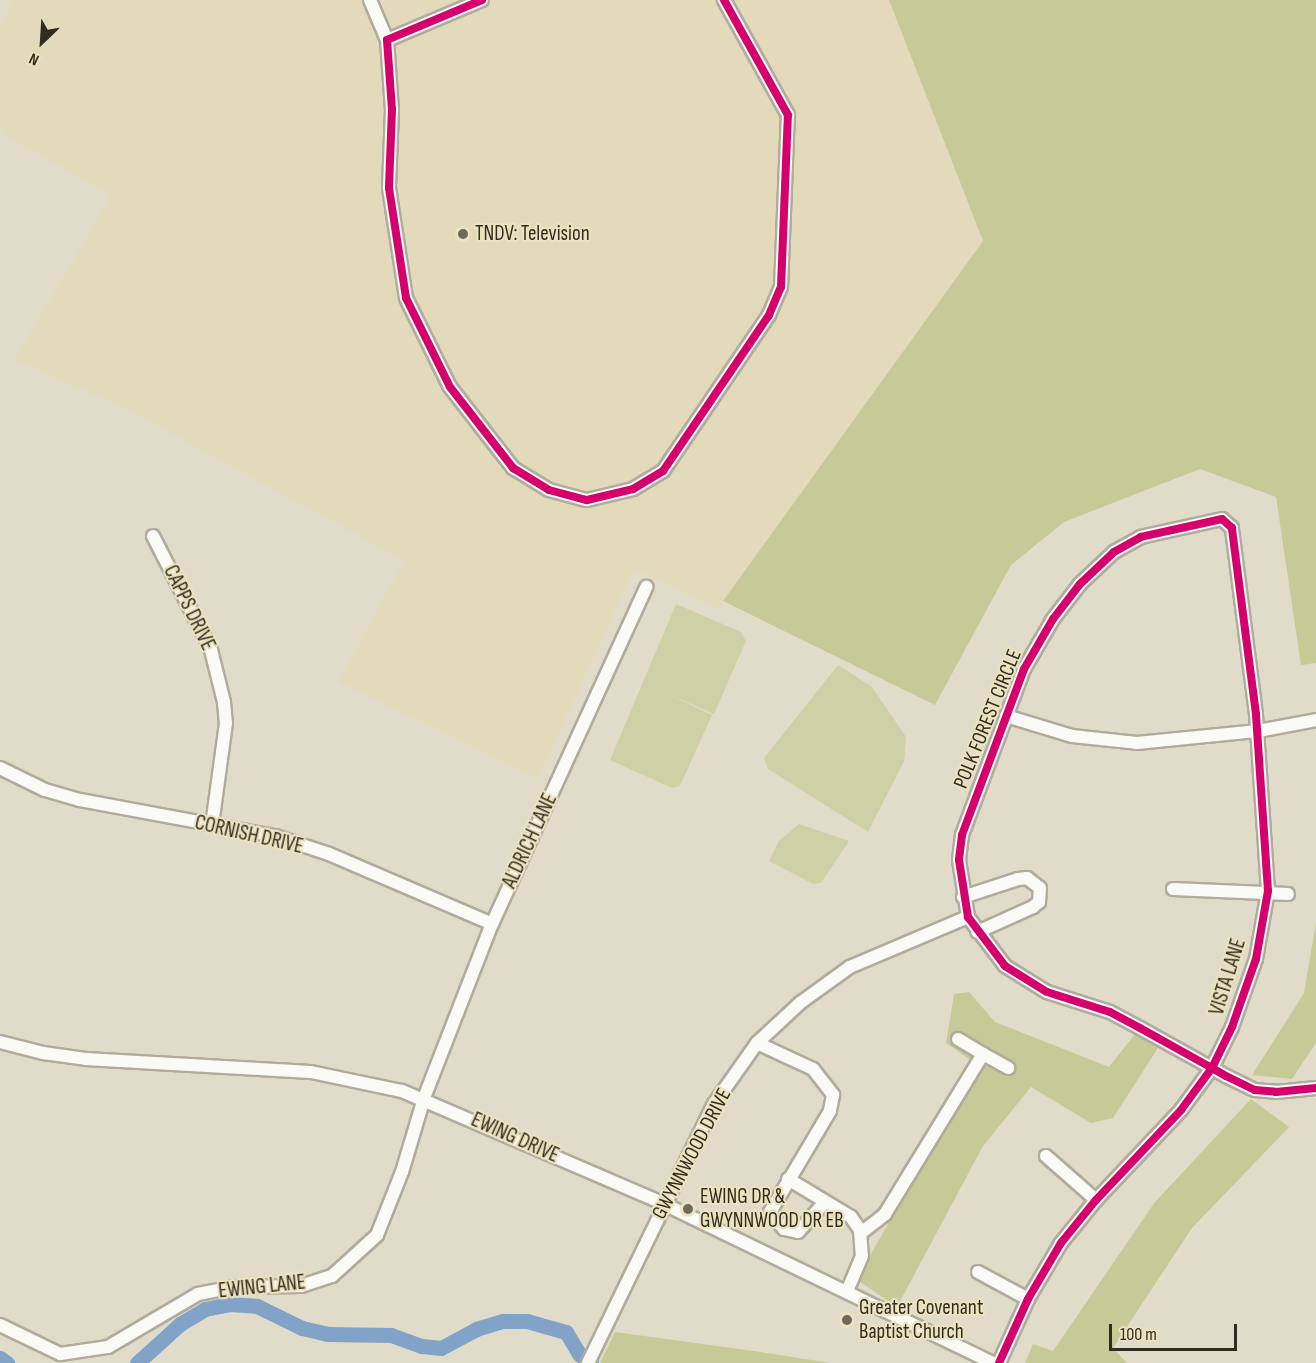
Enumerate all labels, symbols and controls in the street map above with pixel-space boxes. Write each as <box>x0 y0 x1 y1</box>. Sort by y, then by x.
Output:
north arrow <box>12 12 72 72</box>
text: N <box>26 48 42 69</box>
place label: TNDV: Television <box>475 221 590 247</box>
marker: TNDV: Television <box>456 227 470 241</box>
street label: CAPPS DRIVE <box>158 561 220 655</box>
street label: POLK FOREST CIRCLE <box>949 646 1027 792</box>
street label: ALDRICH LANE <box>497 790 563 892</box>
street label: CORNISH DRIVE <box>192 810 306 860</box>
street label: VISTA LANE <box>1204 936 1252 1018</box>
street label: GWYNNWOOD DRIVE <box>647 1084 737 1224</box>
street label: EWING DRIVE <box>467 1107 563 1169</box>
place label: EWING DR & GWYNNWOOD DR EB <box>700 1184 844 1234</box>
marker: EWING DR & GWYNNWOOD DR EB <box>681 1202 695 1216</box>
street label: EWING LANE <box>217 1270 307 1304</box>
place label: Greater Covenant Baptist Church <box>859 1295 983 1345</box>
scale bar <box>1112 1312 1240 1350</box>
marker: Greater Covenant Baptist Church <box>840 1313 854 1327</box>
text: 100 m <box>1120 1324 1157 1345</box>

